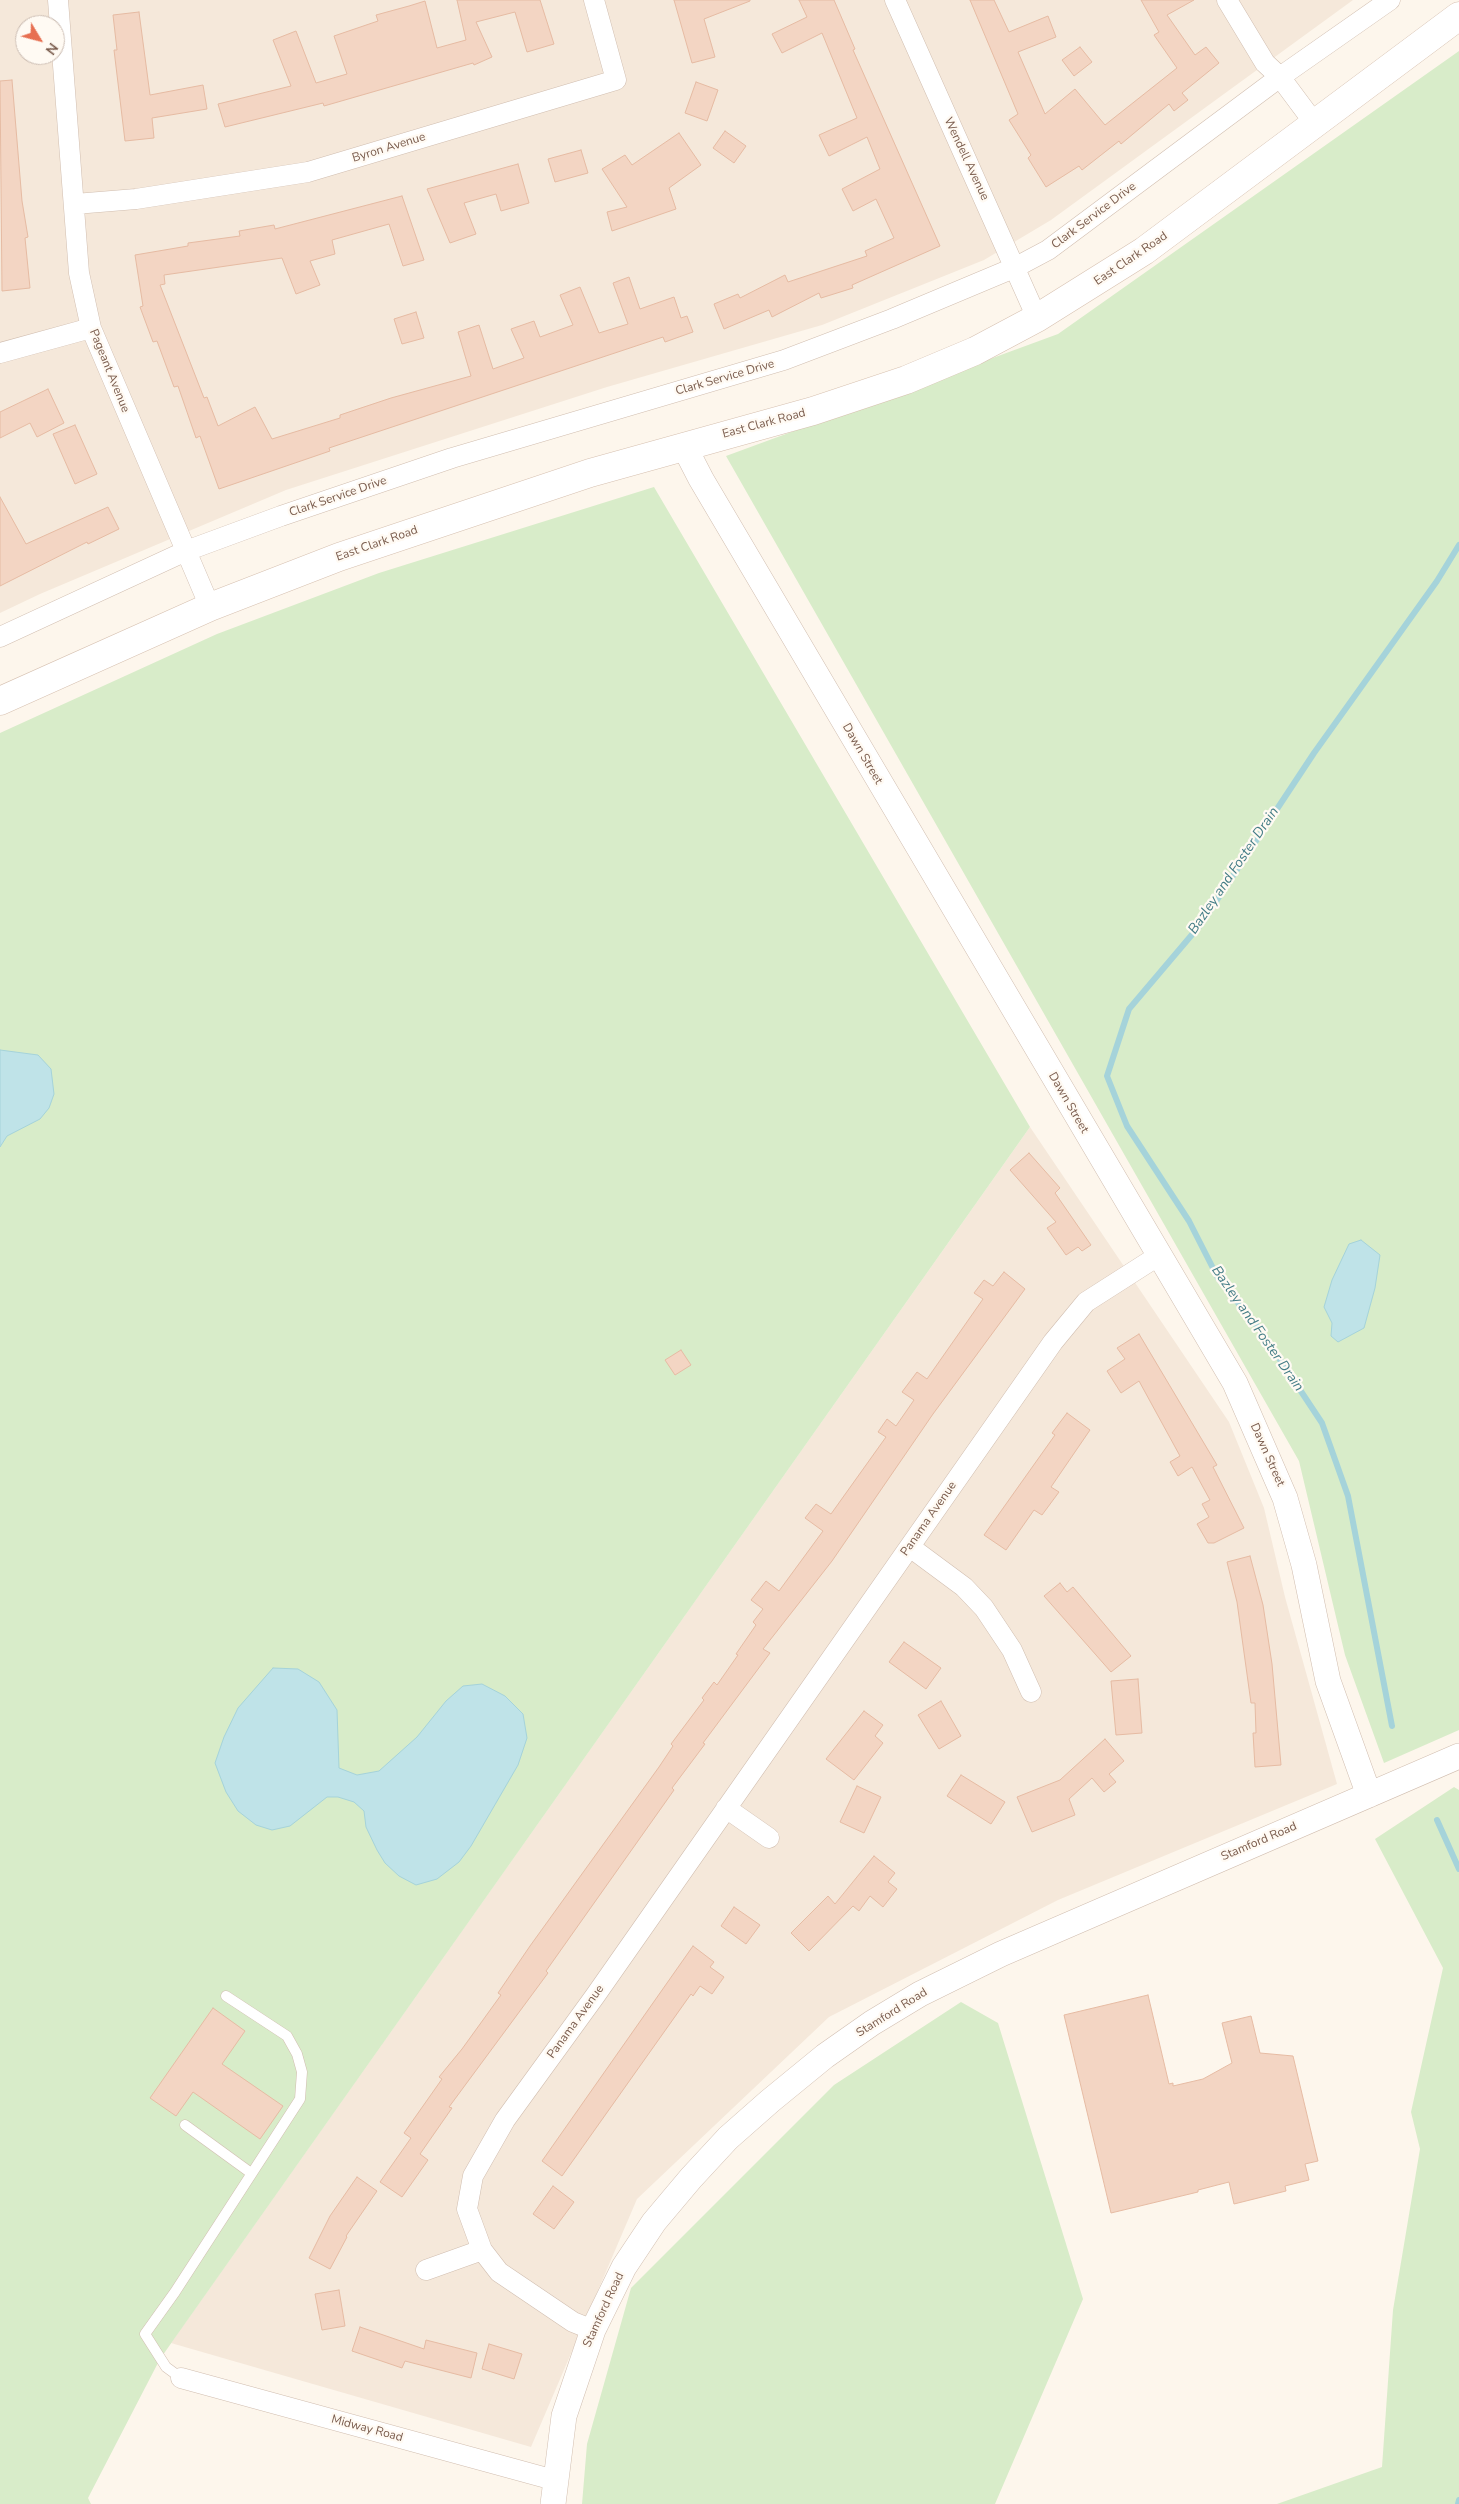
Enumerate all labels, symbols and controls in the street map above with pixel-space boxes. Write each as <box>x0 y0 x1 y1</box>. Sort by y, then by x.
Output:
north arrow <box>15 15 65 65</box>
text: N <box>41 39 62 59</box>
street label: Wendell Avenue <box>940 115 992 203</box>
street label: Byron Avenue <box>351 130 427 166</box>
street label: Clark Service Drive <box>1049 180 1139 252</box>
street label: East Clark Road <box>1092 229 1170 289</box>
street label: Pageant Avenue <box>86 327 132 415</box>
street label: Clark Service Drive <box>674 357 776 399</box>
street label: East Clark Road <box>721 406 807 442</box>
street label: Clark Service Drive <box>287 474 389 520</box>
street label: East Clark Road <box>334 523 420 565</box>
street label: Dawn Street <box>839 721 885 787</box>
water label: Bazley and Foster Drain <box>1185 804 1283 938</box>
street label: Dawn Street <box>1045 1070 1091 1136</box>
water label: Bazley and Foster Drain <box>1207 1263 1307 1395</box>
street label: Dawn Street <box>1247 1421 1287 1489</box>
street label: Panama Avenue <box>898 1479 960 1559</box>
street label: Stamford Road <box>1219 1820 1299 1864</box>
street label: Panama Avenue <box>544 1982 608 2062</box>
street label: Stamford Road <box>854 1985 930 2041</box>
street label: Stamford Road <box>580 2270 628 2350</box>
street label: Midway Road <box>330 2413 404 2445</box>

